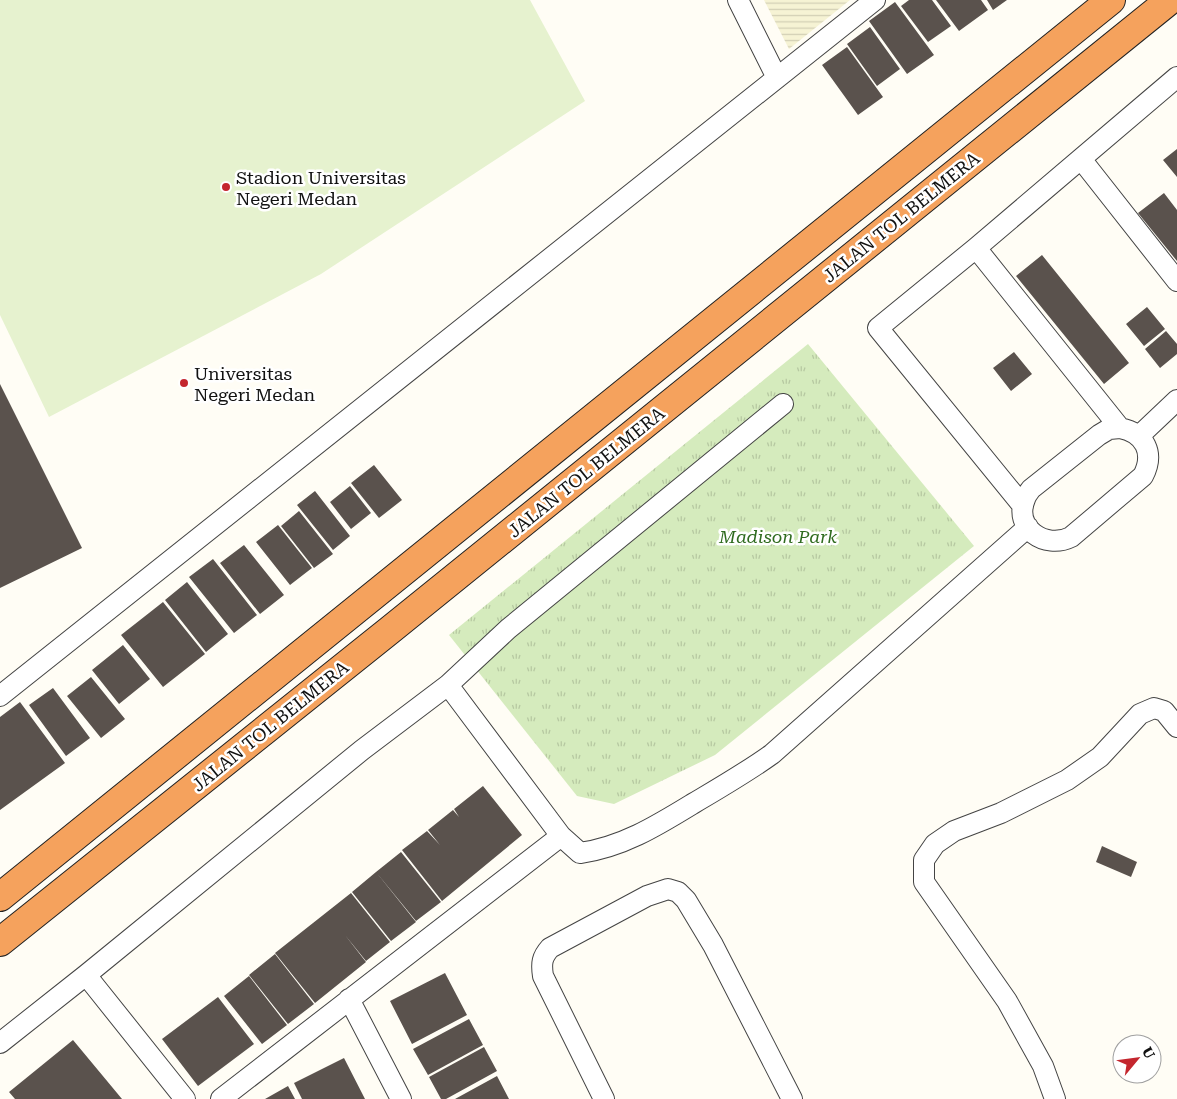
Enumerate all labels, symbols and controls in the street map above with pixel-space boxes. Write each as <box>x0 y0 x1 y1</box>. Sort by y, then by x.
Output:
street label: JALAN TOL BELMERA <box>818 147 984 287</box>
place label: Stadion Universitas Negeri Medan <box>236 167 406 209</box>
marker: Stadion Universitas Negeri Medan <box>220 181 232 193</box>
place label: Universitas Negeri Medan <box>194 363 316 405</box>
marker: Universitas Negeri Medan <box>178 377 190 389</box>
street label: JALAN TOL BELMERA <box>503 402 669 542</box>
park label: Madison Park <box>718 526 837 547</box>
street label: JALAN TOL BELMERA <box>187 656 353 796</box>
north arrow <box>1112 1034 1162 1084</box>
text: U <box>1139 1044 1158 1061</box>

